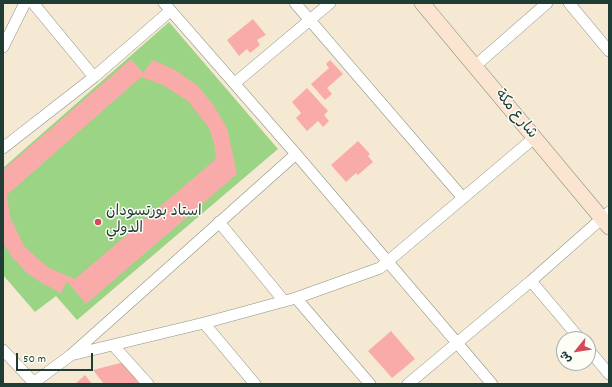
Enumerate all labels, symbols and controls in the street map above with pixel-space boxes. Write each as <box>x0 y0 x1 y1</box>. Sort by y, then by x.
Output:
street label: شارع مكة <box>490 87 540 143</box>
place label: استاد بورتسودان الدولي <box>106 204 202 239</box>
marker: استاد بورتسودان الدولي <box>93 217 103 227</box>
north arrow <box>556 331 596 371</box>
scale bar <box>18 345 95 371</box>
text: ش <box>557 347 576 366</box>
text: 50 m <box>23 351 46 368</box>

